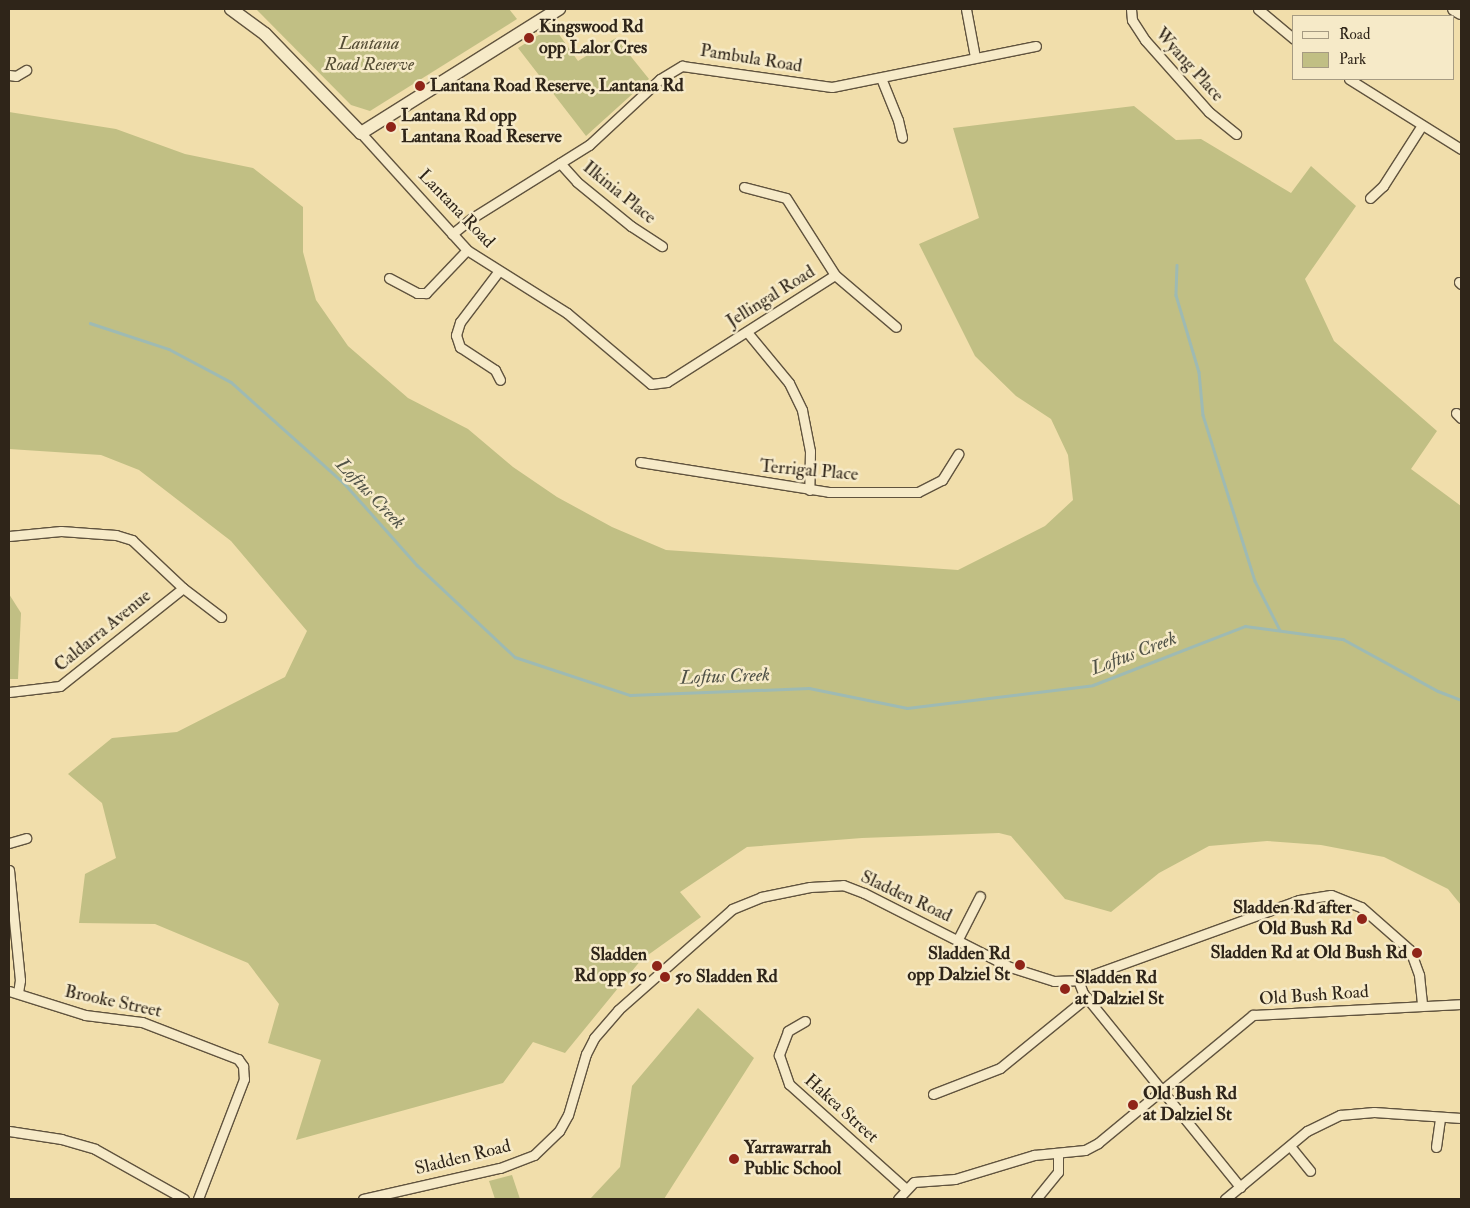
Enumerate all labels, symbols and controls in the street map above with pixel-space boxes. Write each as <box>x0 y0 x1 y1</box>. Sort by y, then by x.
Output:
legend <box>1292 15 1455 80</box>
place label: Kingswood Rd opp Lalor Cres <box>539 17 647 59</box>
street label: Wyang Place <box>1150 24 1228 106</box>
text: Road <box>1339 25 1370 44</box>
marker: Kingswood Rd opp Lalor Cres <box>523 32 535 44</box>
park label: Lantana Road Reserve <box>324 34 414 76</box>
street label: Pambula Road <box>698 40 804 78</box>
text: Park <box>1339 50 1366 69</box>
place label: Lantana Road Reserve, Lantana Rd <box>430 75 684 97</box>
marker: Lantana Road Reserve, Lantana Rd <box>414 80 426 92</box>
place label: Lantana Rd opp Lantana Road Reserve <box>401 106 562 148</box>
marker: Lantana Rd opp Lantana Road Reserve <box>385 121 397 133</box>
street label: Ilkinia Place <box>578 157 660 229</box>
street label: Lantana Road <box>413 165 499 253</box>
street label: Jellingal Road <box>723 261 819 333</box>
water label: Loftus Creek <box>331 454 409 534</box>
street label: Terrigal Place <box>759 456 859 486</box>
street label: Caldarra Avenue <box>50 585 156 677</box>
water label: Loftus Creek <box>1088 627 1180 681</box>
water label: Loftus Creek <box>680 664 770 690</box>
street label: Sladden Road <box>857 867 955 927</box>
place label: Sladden Rd after Old Bush Rd <box>1233 898 1352 941</box>
marker: Sladden Rd after Old Bush Rd <box>1356 913 1368 925</box>
place label: Sladden Rd at Old Bush Rd <box>1210 942 1407 964</box>
place label: Sladden Rd opp Dalziel St <box>907 944 1010 986</box>
place label: Sladden Rd opp 50 <box>574 945 647 988</box>
marker: Sladden Rd at Old Bush Rd <box>1411 947 1423 959</box>
marker: Sladden Rd opp Dalziel St <box>1014 959 1026 971</box>
marker: Sladden Rd opp 50 <box>651 960 663 972</box>
place label: 50 Sladden Rd <box>675 966 778 988</box>
place label: Sladden Rd at Dalziel St <box>1075 968 1164 1011</box>
marker: 50 Sladden Rd <box>659 971 671 983</box>
street label: Brooke Street <box>63 981 163 1023</box>
street label: Old Bush Road <box>1258 981 1370 1011</box>
marker: Sladden Rd at Dalziel St <box>1059 983 1071 995</box>
street label: Hakea Street <box>799 1070 883 1148</box>
place label: Old Bush Rd at Dalziel St <box>1143 1084 1237 1126</box>
marker: Old Bush Rd at Dalziel St <box>1127 1099 1139 1111</box>
street label: Sladden Road <box>413 1136 513 1180</box>
place label: Yarrawarrah Public School <box>744 1138 841 1180</box>
marker: Yarrawarrah Public School <box>728 1153 740 1165</box>

